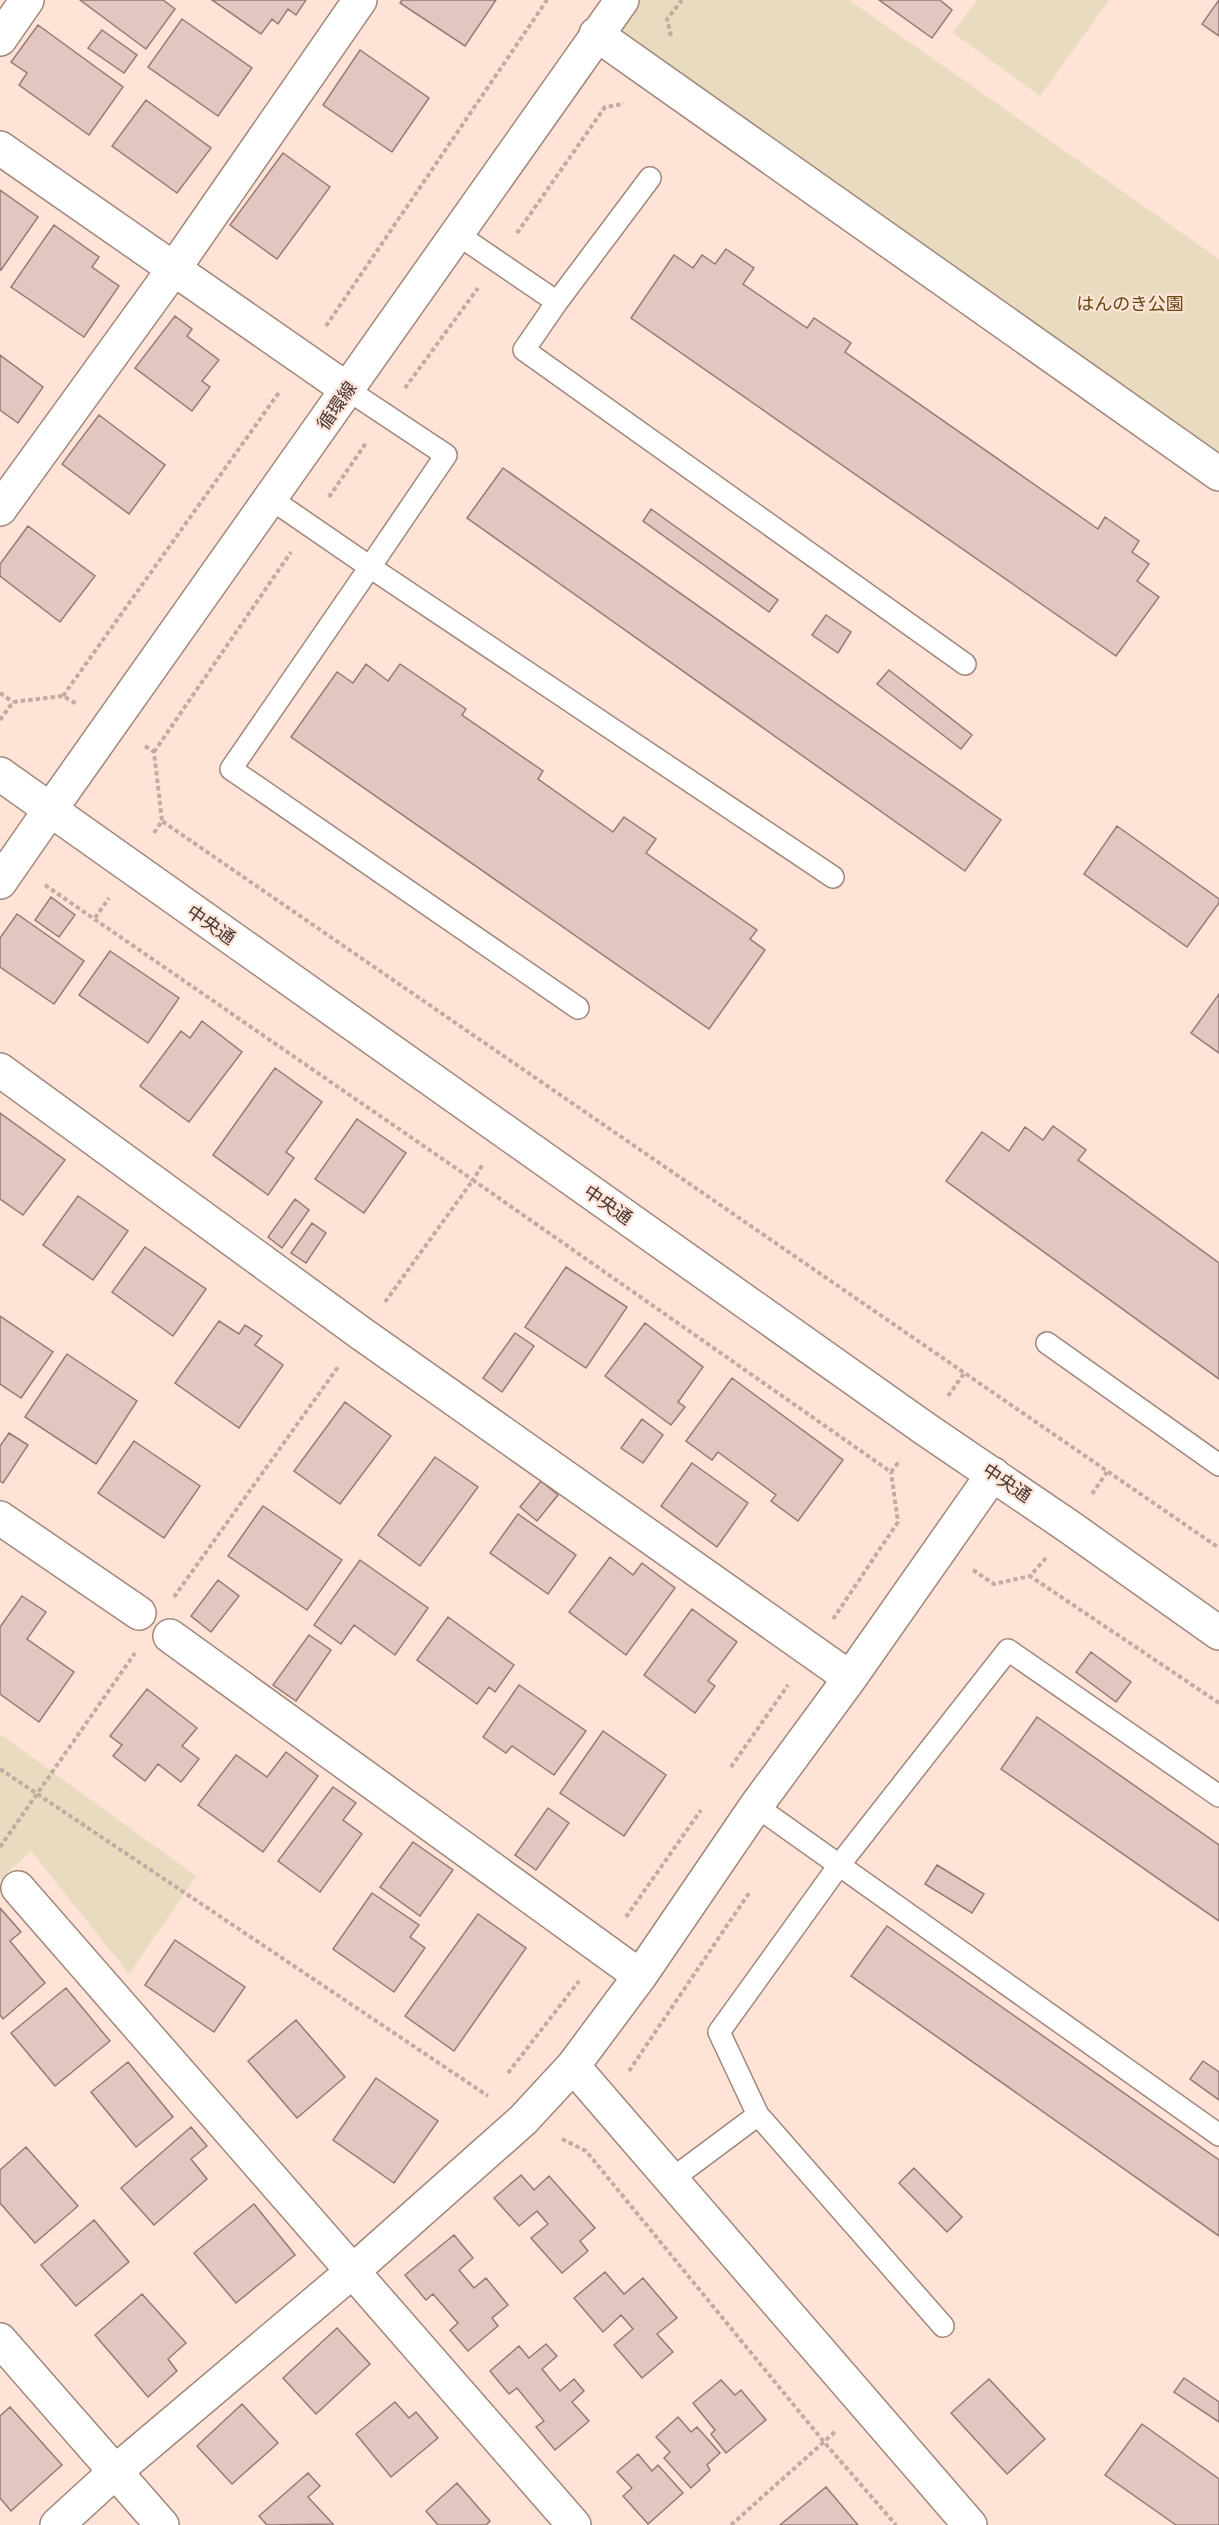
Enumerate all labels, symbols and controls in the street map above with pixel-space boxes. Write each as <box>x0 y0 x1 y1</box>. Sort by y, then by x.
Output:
park label: はんのき公園 <box>1076 291 1184 317</box>
street label: 循環線 <box>311 376 363 436</box>
street label: 中央通 <box>181 899 241 951</box>
street label: 中央通 <box>578 1179 638 1231</box>
street label: 中央通 <box>977 1457 1037 1509</box>

